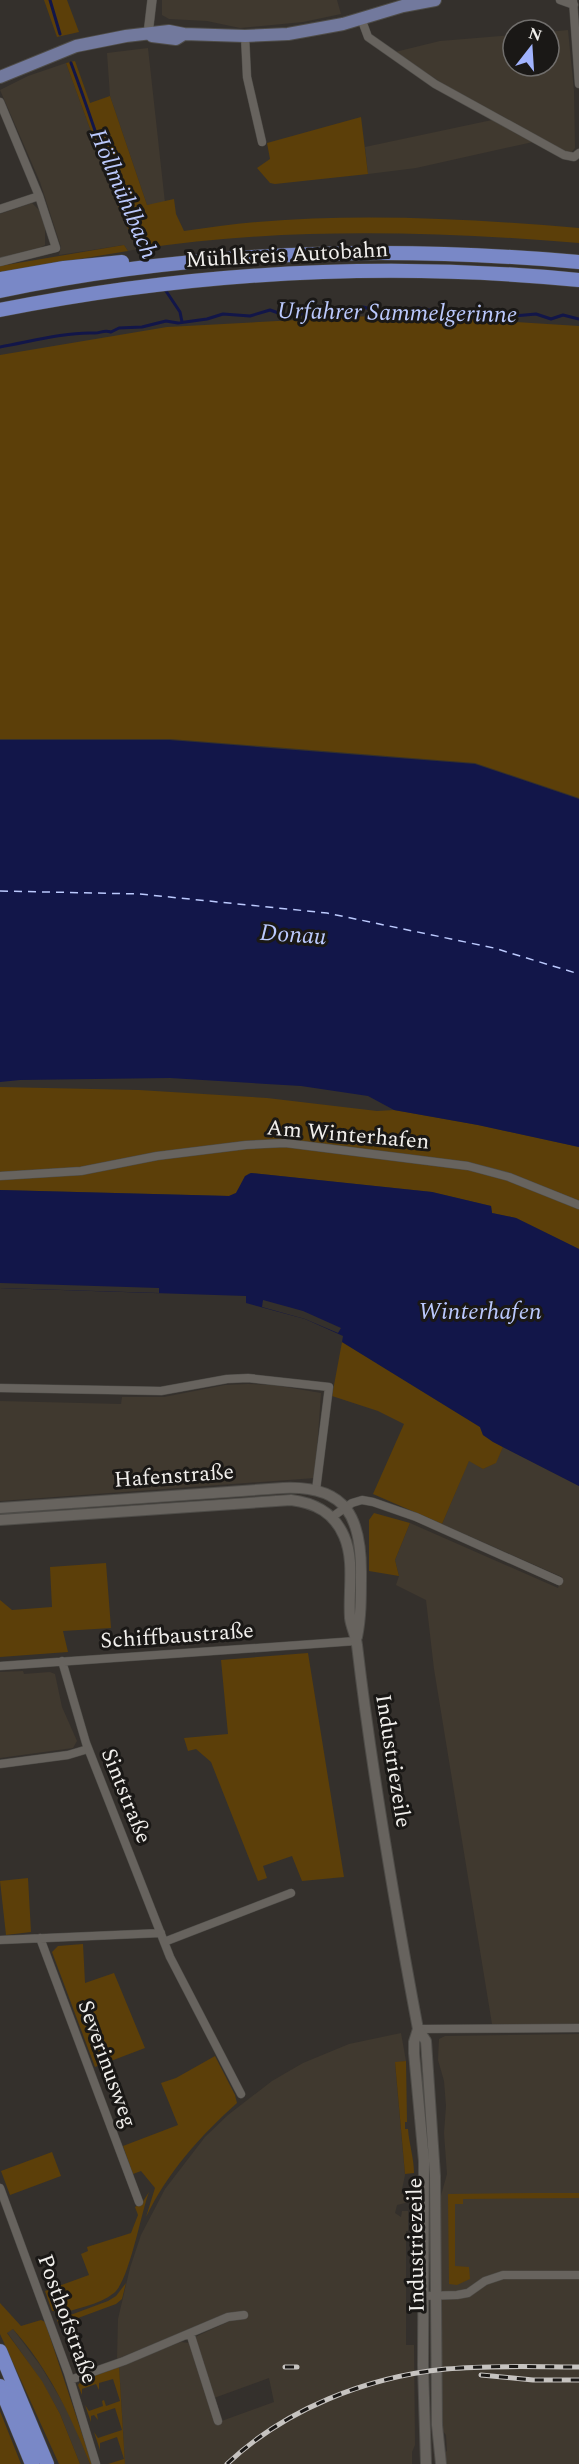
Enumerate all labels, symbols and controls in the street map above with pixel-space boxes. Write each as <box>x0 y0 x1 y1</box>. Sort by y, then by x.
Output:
north arrow <box>501 18 561 78</box>
text: N <box>525 21 545 48</box>
water label: Höllmühlbach <box>79 123 167 265</box>
street label: Mühlkreis Autobahn <box>185 233 389 277</box>
water label: Urfahrer Sammelgerinne <box>276 293 518 333</box>
water label: Donau <box>258 915 328 955</box>
street label: Am Winterhafen <box>265 1111 431 1159</box>
water label: Winterhafen <box>418 1294 542 1330</box>
street label: Hafenstraße <box>113 1455 235 1497</box>
street label: Schiffbaustraße <box>99 1614 255 1658</box>
street label: Industriezeile <box>366 1692 420 1830</box>
street label: Sintstraße <box>92 1743 160 1849</box>
street label: Severinusweg <box>69 1996 145 2132</box>
street label: Industriezeile <box>398 2177 434 2313</box>
street label: Posthofstraße <box>28 2250 106 2388</box>

